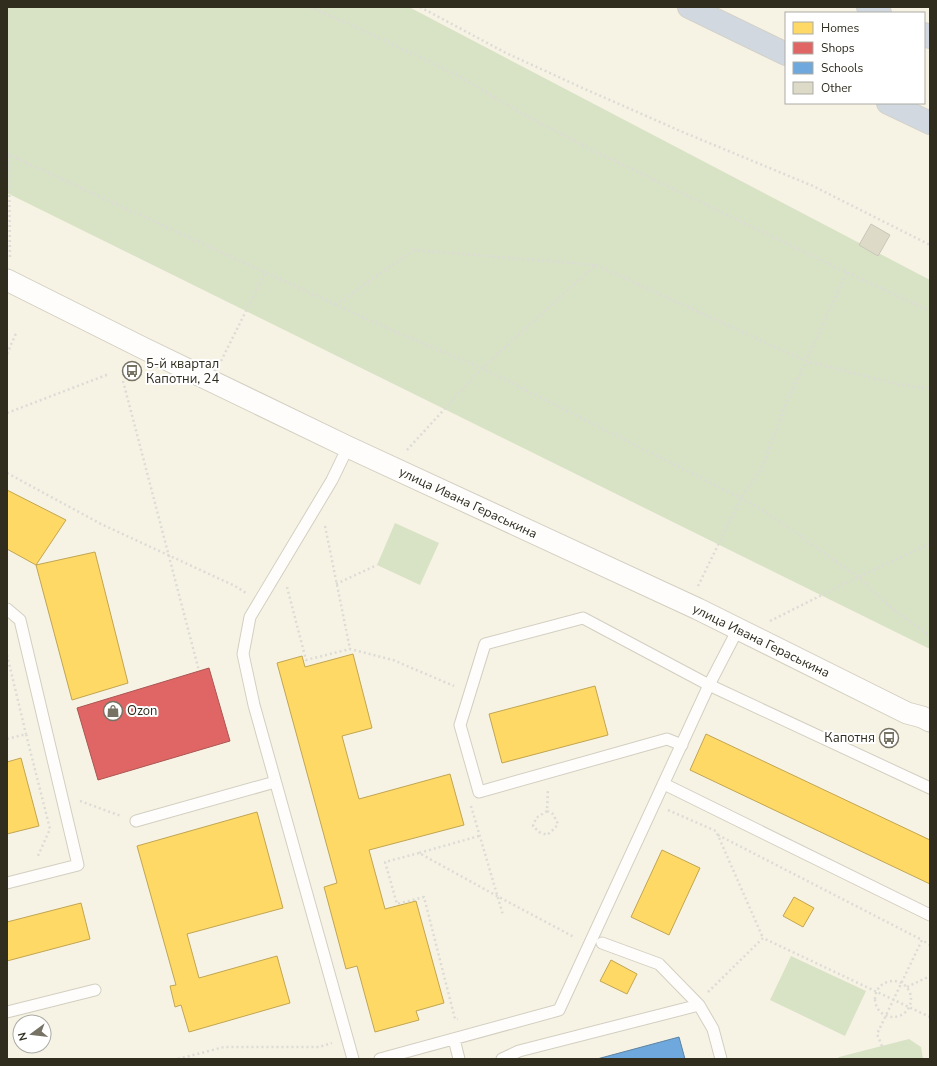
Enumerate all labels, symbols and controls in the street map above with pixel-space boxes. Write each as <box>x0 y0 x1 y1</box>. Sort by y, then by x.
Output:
legend <box>785 12 925 104</box>
text: Homes <box>821 20 859 36</box>
text: Shops <box>821 40 855 56</box>
text: Schools <box>821 60 864 76</box>
text: Other <box>821 80 853 96</box>
place label: 5-й квартал Капотни, 24 <box>146 355 219 388</box>
bus stop icon: 5-й квартал Капотни, 24 <box>121 360 143 382</box>
street label: улица Ивана Гераськина <box>396 463 540 543</box>
street label: улица Ивана Гераськина <box>689 600 833 682</box>
shop icon: Ozon <box>102 700 124 722</box>
place label: Ozon <box>127 702 157 720</box>
bus stop icon: Капотня <box>878 727 900 749</box>
place label: Капотня <box>824 729 875 747</box>
north arrow <box>12 1014 52 1054</box>
text: N <box>15 1031 31 1042</box>

